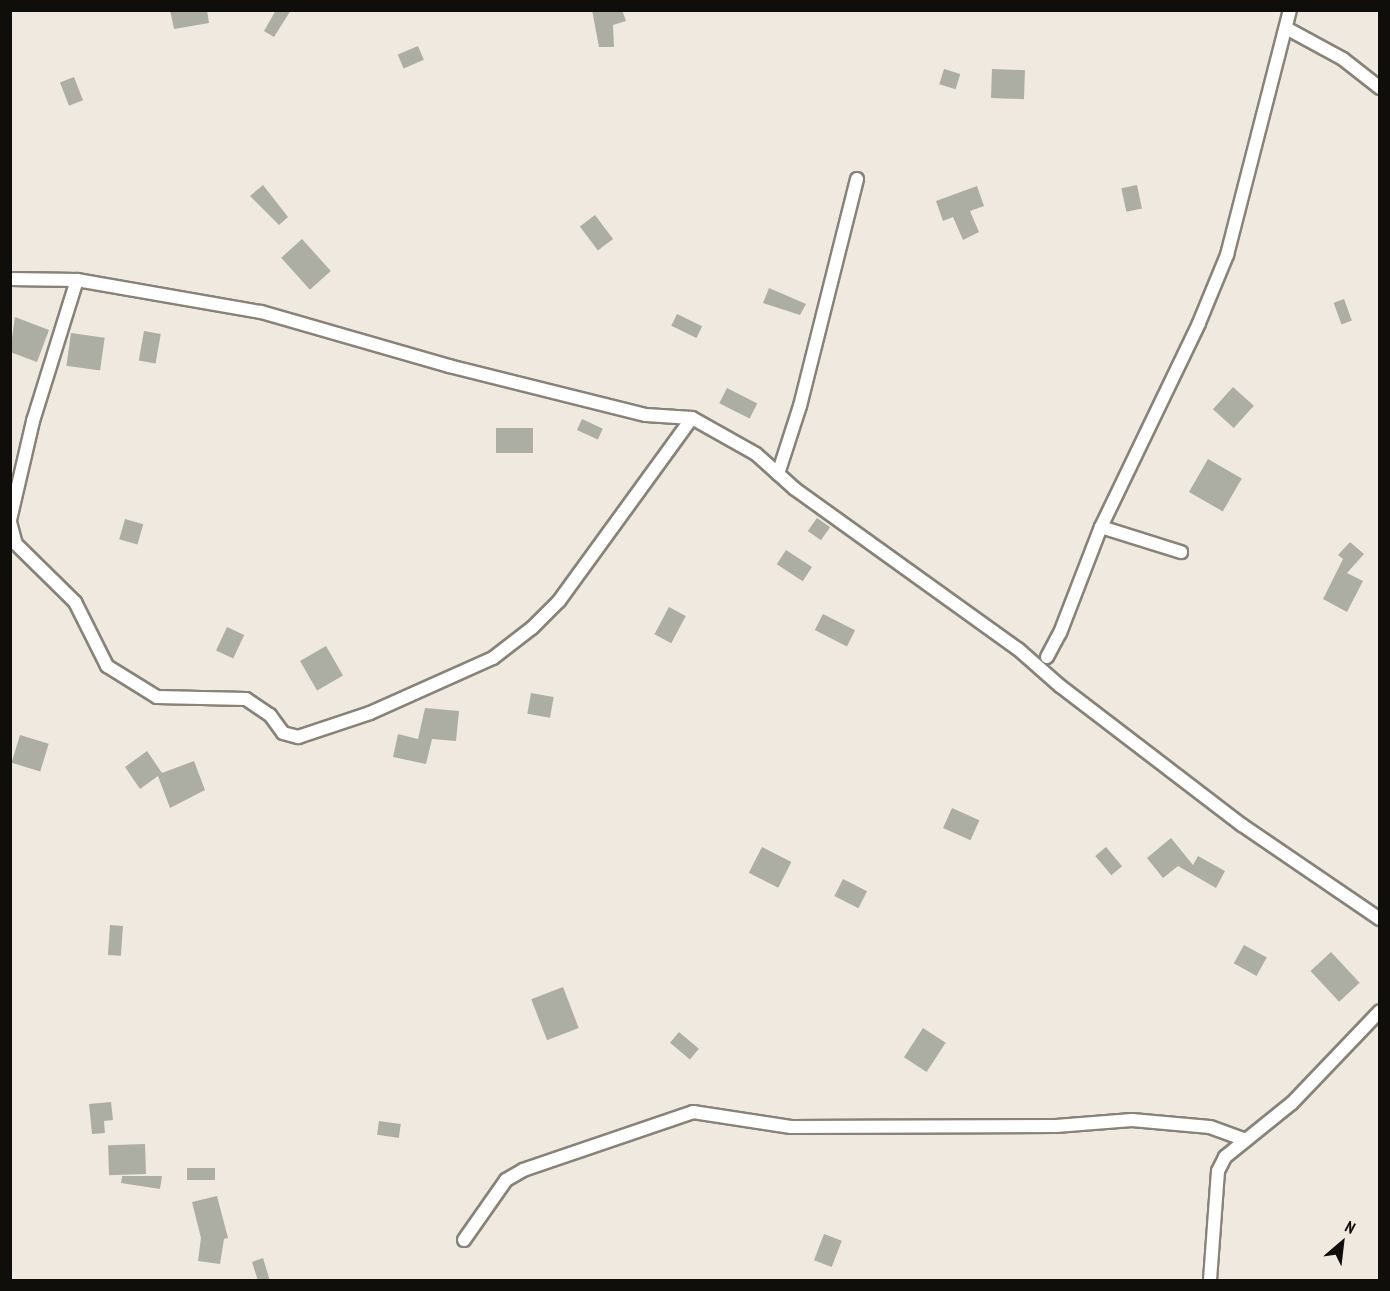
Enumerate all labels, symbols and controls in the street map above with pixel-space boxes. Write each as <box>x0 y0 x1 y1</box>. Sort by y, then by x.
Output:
north arrow <box>1312 1213 1372 1273</box>
text: N <box>1342 1216 1359 1238</box>

